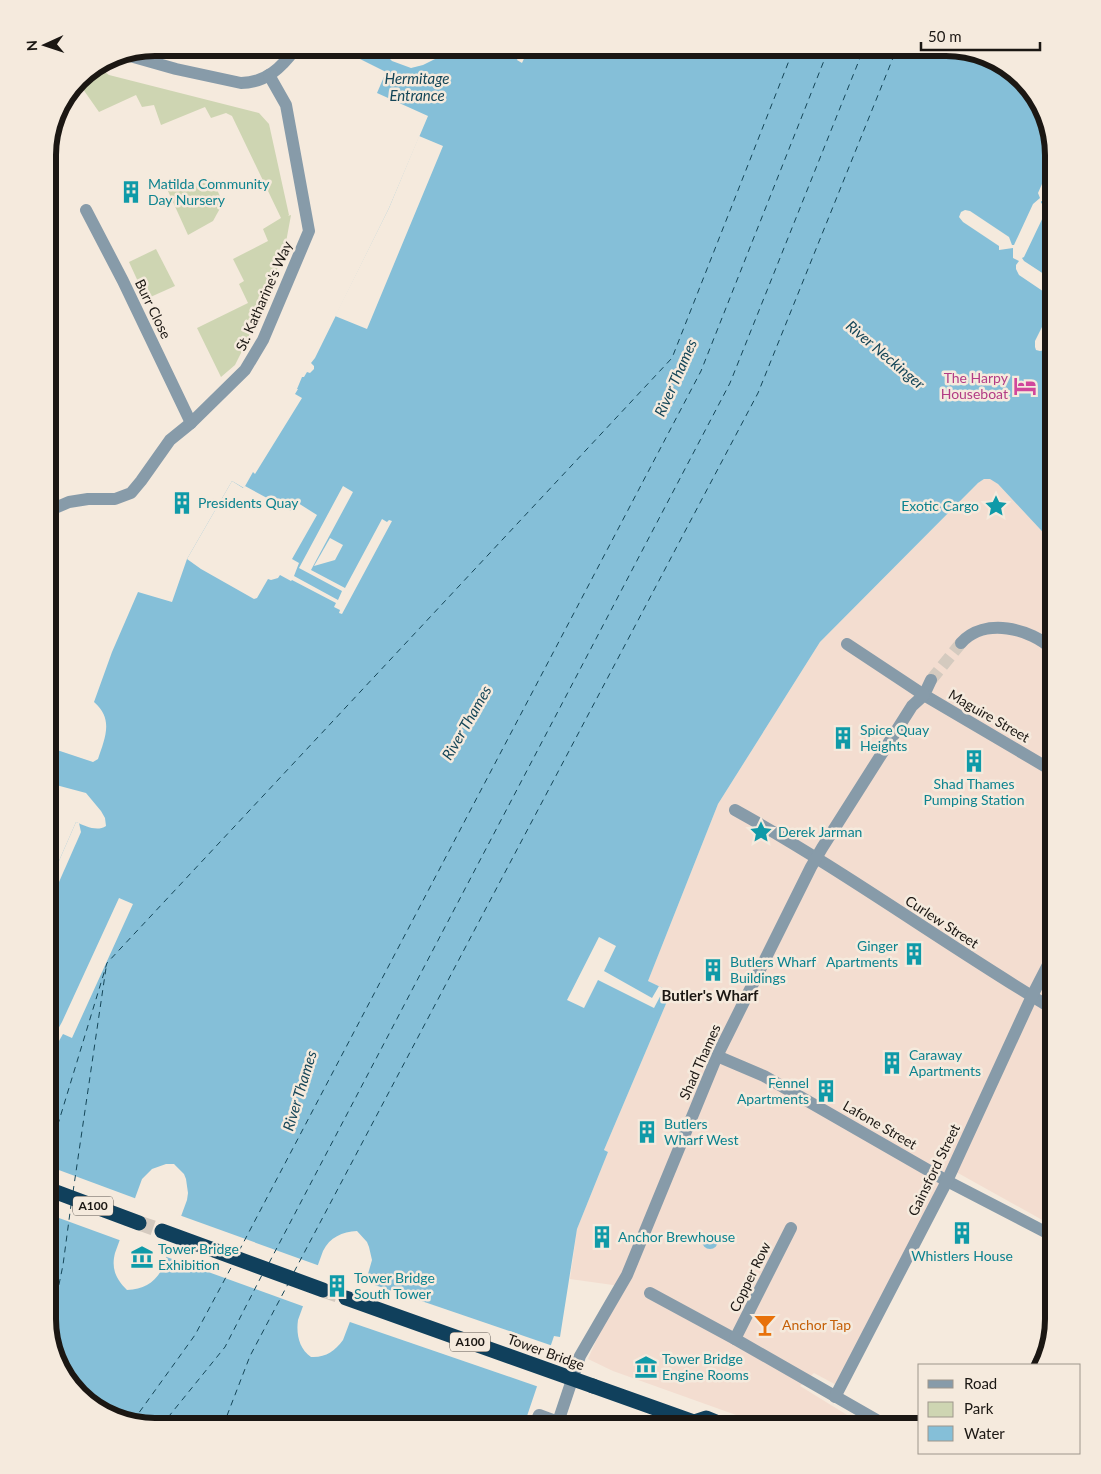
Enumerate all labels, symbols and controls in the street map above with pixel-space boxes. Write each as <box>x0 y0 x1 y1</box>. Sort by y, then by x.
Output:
north arrow <box>20 20 70 70</box>
scale bar <box>921 20 1040 52</box>
text: 50 m <box>928 27 962 45</box>
text: N <box>23 40 40 52</box>
water label: Hermitage Entrance <box>384 69 450 104</box>
place label: Matilda Community Day Nursery <box>148 175 270 208</box>
building icon: Matilda Community Day Nursery <box>118 179 144 205</box>
street label: St. Katharine's Way <box>232 238 296 353</box>
street label: Burr Close <box>132 276 175 341</box>
water label: River Neckinger <box>843 316 929 393</box>
water label: River Thames <box>650 336 700 419</box>
place label: The Harpy Houseboat <box>941 369 1009 402</box>
hotel icon: The Harpy Houseboat <box>1012 373 1038 399</box>
building icon: Presidents Quay <box>169 490 195 516</box>
place icon: Exotic Cargo <box>983 493 1009 519</box>
place label: Presidents Quay <box>198 494 299 511</box>
place label: Exotic Cargo <box>901 497 979 514</box>
water label: River Thames <box>438 682 495 763</box>
street label: Maguire Street <box>946 685 1033 746</box>
place label: Spice Quay Heights <box>860 721 930 754</box>
building icon: Spice Quay Heights <box>830 725 856 751</box>
building icon: Shad Thames Pumping Station <box>961 748 987 774</box>
place label: Shad Thames Pumping Station <box>923 775 1025 808</box>
place icon: Derek Jarman <box>748 819 774 845</box>
place label: Derek Jarman <box>778 823 862 840</box>
street label: Curlew Street <box>902 892 982 952</box>
place label: Ginger Apartments <box>826 937 898 970</box>
building icon: Ginger Apartments <box>901 941 927 967</box>
place label: Butlers Wharf Buildings <box>730 953 816 986</box>
building icon: Butlers Wharf Buildings <box>700 957 726 983</box>
district label: Butler's Wharf <box>662 986 759 1004</box>
street label: Shad Thames <box>675 1021 724 1102</box>
place label: Caraway Apartments <box>909 1046 981 1079</box>
water label: River Thames <box>278 1048 320 1133</box>
building icon: Caraway Apartments <box>879 1050 905 1076</box>
place label: Fennel Apartments <box>737 1074 809 1107</box>
building icon: Fennel Apartments <box>813 1078 839 1104</box>
street label: Lafone Street <box>840 1097 920 1153</box>
place label: Butlers Wharf West <box>664 1115 739 1148</box>
building icon: Butlers Wharf West <box>634 1119 660 1145</box>
street label: Gainsford Street <box>904 1121 963 1218</box>
road number: A100 <box>73 1196 113 1216</box>
building icon: Whistlers House <box>949 1220 975 1246</box>
building icon: Anchor Brewhouse <box>589 1224 615 1250</box>
place label: Anchor Brewhouse <box>618 1228 735 1245</box>
street label: Copper Row <box>725 1239 774 1315</box>
place label: Tower Bridge Exhibition <box>158 1240 239 1273</box>
museum icon: Tower Bridge Exhibition <box>129 1244 155 1270</box>
place label: Whistlers House <box>911 1247 1013 1264</box>
place label: Tower Bridge South Tower <box>354 1269 435 1302</box>
building icon: Tower Bridge South Tower <box>324 1273 350 1299</box>
bar icon: Anchor Tap <box>752 1312 778 1338</box>
place label: Anchor Tap <box>782 1316 851 1333</box>
street label: Tower Bridge <box>505 1330 587 1373</box>
road number: A100 <box>450 1332 490 1351</box>
place label: Tower Bridge Engine Rooms <box>662 1350 749 1383</box>
museum icon: Tower Bridge Engine Rooms <box>633 1354 659 1380</box>
legend <box>918 1364 1081 1454</box>
text: Road <box>964 1374 997 1392</box>
text: Park <box>964 1399 994 1417</box>
text: Water <box>964 1424 1005 1442</box>

